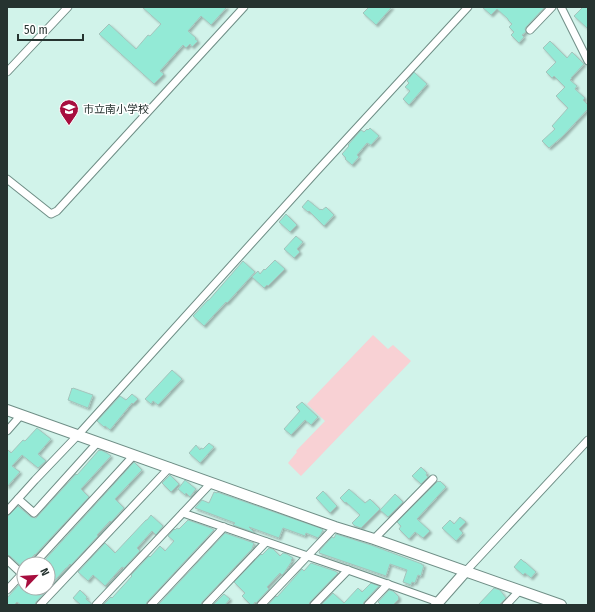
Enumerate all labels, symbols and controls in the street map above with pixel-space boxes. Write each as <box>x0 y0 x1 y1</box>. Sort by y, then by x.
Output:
scale bar <box>18 16 83 42</box>
text: 50 m <box>24 23 48 37</box>
school or university icon: 市立南小学校 <box>58 98 80 126</box>
place label: 市立南小学校 <box>83 103 149 116</box>
north arrow <box>16 556 56 596</box>
text: N <box>37 566 52 578</box>

